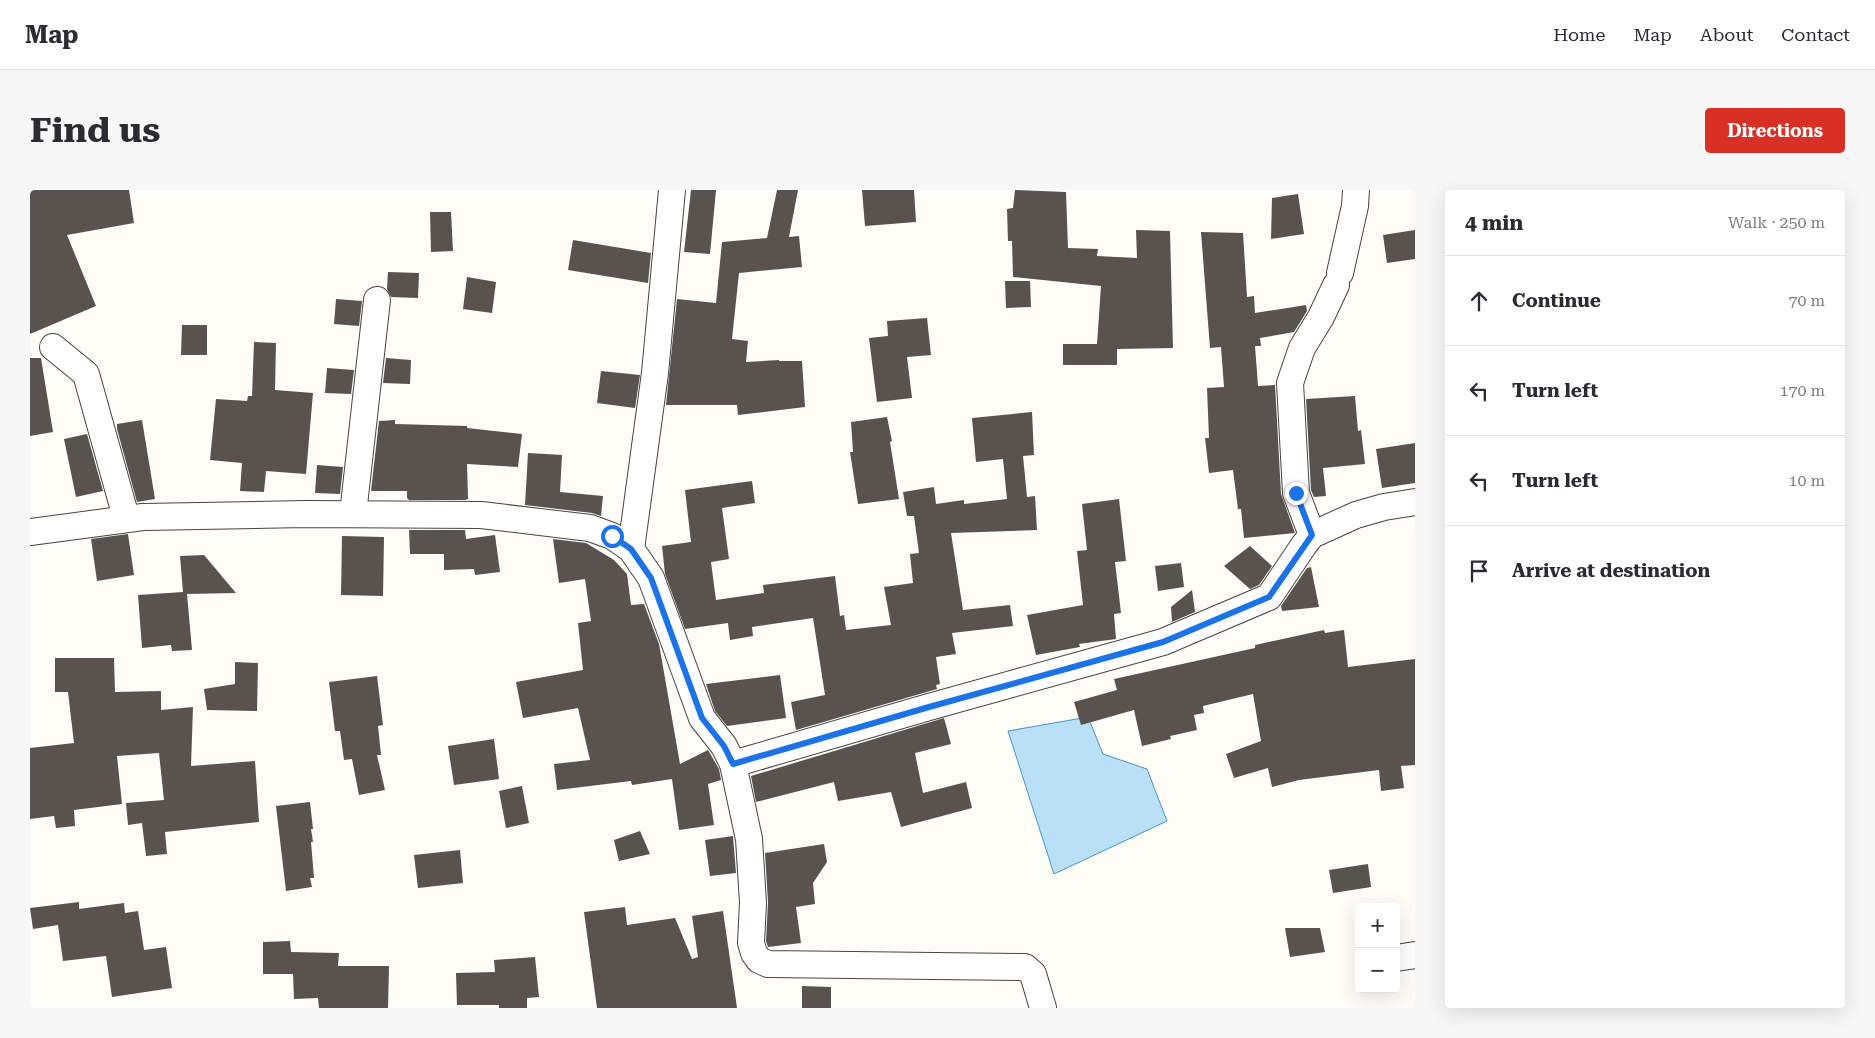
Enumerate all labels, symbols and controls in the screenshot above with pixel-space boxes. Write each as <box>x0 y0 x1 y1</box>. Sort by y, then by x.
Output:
text: Map <box>25 21 79 49</box>
text: Home <box>1553 24 1605 45</box>
text: Map <box>1633 24 1672 45</box>
text: About <box>1700 24 1753 45</box>
text: Contact <box>1781 24 1850 45</box>
button: Directions <box>1705 108 1845 153</box>
text: Find us <box>30 110 160 151</box>
text: 4 min <box>1465 211 1523 235</box>
text: Walk · 250 m <box>1728 213 1825 232</box>
icon: ahead <box>1465 287 1493 315</box>
text: Continue <box>1512 289 1601 312</box>
text: 70 m <box>1788 291 1825 310</box>
icon: left <box>1465 377 1493 405</box>
text: Turn left <box>1512 379 1598 402</box>
text: 170 m <box>1779 381 1825 400</box>
icon: left <box>1465 467 1493 495</box>
text: Turn left <box>1512 469 1598 492</box>
text: 10 m <box>1788 471 1825 490</box>
route end <box>1285 482 1308 505</box>
route start <box>601 525 624 548</box>
icon: arrive <box>1465 557 1493 585</box>
text: Arrive at destination <box>1512 559 1710 582</box>
map controls <box>1355 903 1400 993</box>
button: + <box>1355 903 1400 948</box>
button: − <box>1355 948 1400 993</box>

